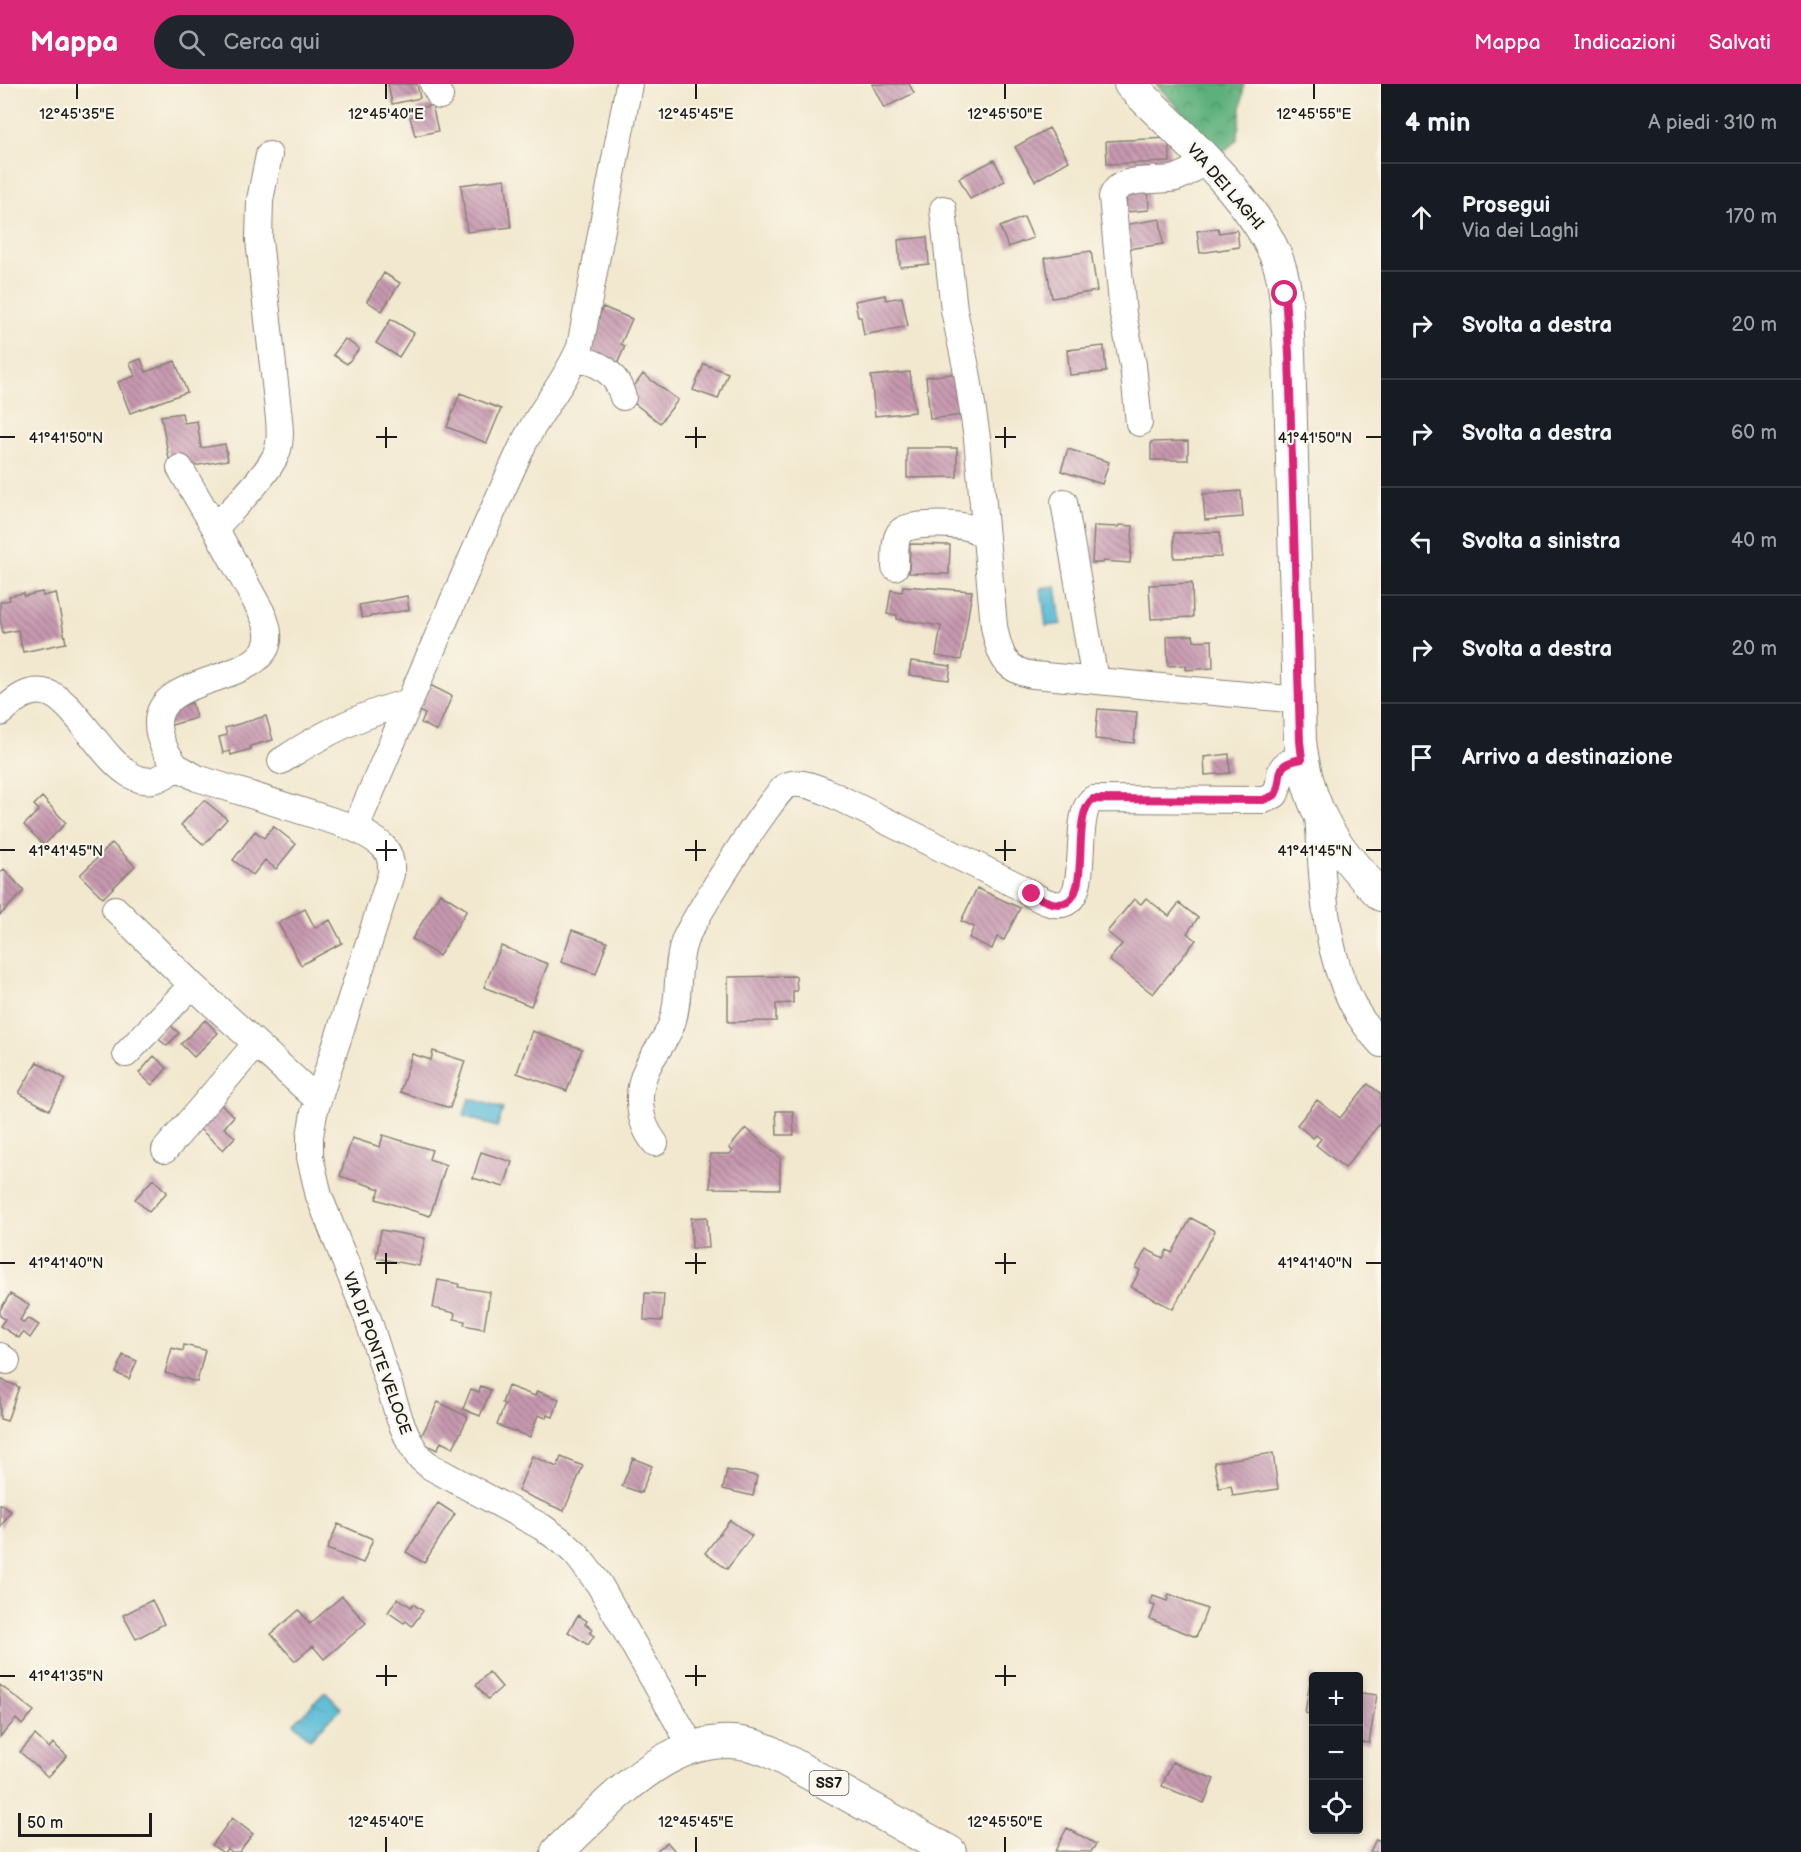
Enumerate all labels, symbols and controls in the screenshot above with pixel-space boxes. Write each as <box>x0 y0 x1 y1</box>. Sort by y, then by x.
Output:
search box <box>154 15 574 69</box>
text: Mappa <box>30 26 118 59</box>
icon: search <box>175 26 208 59</box>
text: Cerca qui <box>223 29 320 56</box>
text: Mappa <box>1474 30 1541 55</box>
text: Indicazioni <box>1574 30 1676 55</box>
text: Salvati <box>1709 30 1771 55</box>
text: 12°45'35"E <box>39 105 115 124</box>
text: 12°45'40"E <box>348 105 424 124</box>
text: 12°45'45"E <box>658 105 734 124</box>
text: 12°45'50"E <box>967 105 1043 124</box>
text: 12°45'55"E <box>1277 105 1352 124</box>
text: 4 min <box>1405 108 1470 139</box>
text: A piedi · 310 m <box>1648 111 1777 135</box>
street label: VIA DEI LAGHI <box>1182 140 1267 234</box>
text: Prosegui <box>1462 192 1550 219</box>
icon: ahead <box>1405 201 1438 234</box>
text: 170 m <box>1726 205 1777 229</box>
text: Via dei Laghi <box>1462 219 1579 243</box>
route start <box>1271 280 1297 306</box>
icon: right <box>1405 309 1438 342</box>
text: Svolta a destra <box>1462 312 1612 339</box>
text: 20 m <box>1732 313 1777 337</box>
icon: right <box>1405 417 1438 450</box>
text: Svolta a destra <box>1462 420 1612 447</box>
text: 60 m <box>1731 421 1777 445</box>
text: 41°41'50"N <box>29 429 103 448</box>
text: 41°41'50"N <box>1278 429 1352 448</box>
icon: left <box>1405 525 1438 558</box>
text: Svolta a sinistra <box>1462 528 1621 555</box>
text: 40 m <box>1731 529 1777 553</box>
icon: right <box>1405 633 1438 666</box>
text: Svolta a destra <box>1462 636 1612 663</box>
text: 20 m <box>1732 637 1777 661</box>
icon: arrive <box>1405 741 1438 774</box>
text: Arrivo a destinazione <box>1462 744 1673 771</box>
text: 41°41'45"N <box>29 842 103 861</box>
text: 41°41'45"N <box>1278 842 1352 861</box>
route end <box>1018 880 1044 906</box>
text: 41°41'40"N <box>28 1254 104 1273</box>
text: 41°41'40"N <box>1277 1254 1353 1273</box>
street label: VIA DI PONTE VELOCE <box>338 1270 415 1437</box>
text: 41°41'35"N <box>29 1667 103 1686</box>
map controls <box>1309 1672 1363 1834</box>
button: + <box>1309 1672 1363 1726</box>
button: − <box>1309 1726 1363 1780</box>
road number: SS7 <box>810 1771 848 1795</box>
button: locate <box>1309 1780 1363 1834</box>
scale bar <box>18 1810 152 1838</box>
text: 12°45'40"E <box>348 1813 424 1832</box>
text: 12°45'45"E <box>658 1813 734 1832</box>
text: 12°45'50"E <box>967 1813 1043 1832</box>
text: 50 m <box>27 1814 63 1833</box>

